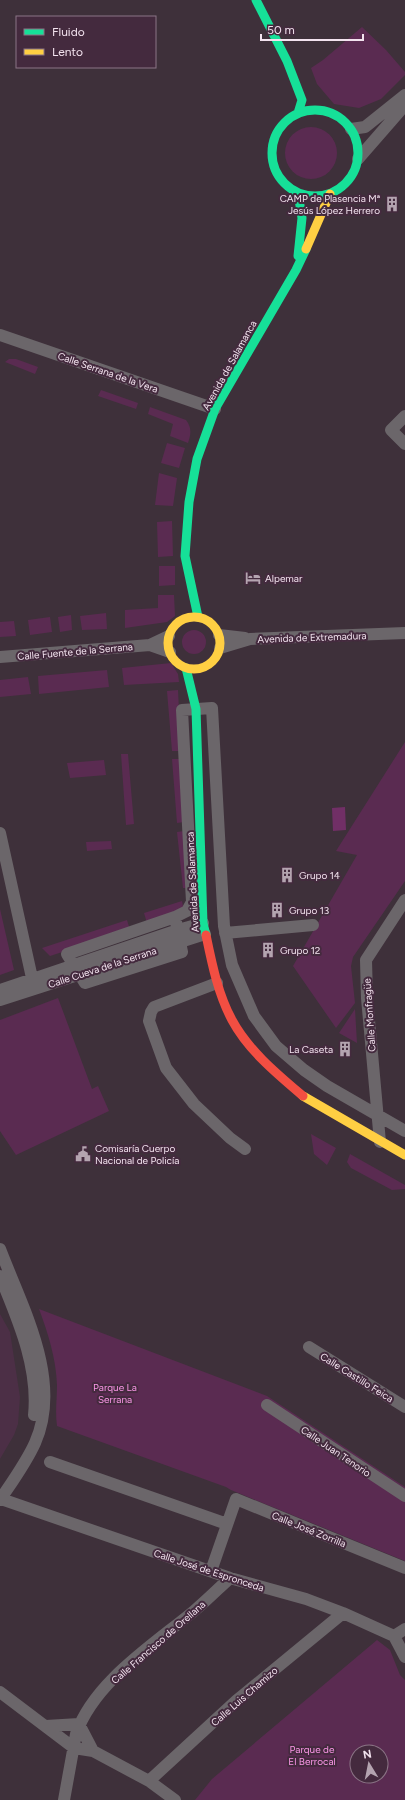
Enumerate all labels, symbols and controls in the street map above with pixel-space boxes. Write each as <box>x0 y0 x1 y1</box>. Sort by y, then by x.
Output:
legend <box>16 16 156 68</box>
scale bar <box>261 16 363 42</box>
text: 50 m <box>267 23 295 37</box>
text: Fluido <box>52 25 85 39</box>
text: Lento <box>52 45 83 59</box>
place label: CAMP de Plasencia Mª Jesús López Herrero <box>280 192 380 217</box>
building icon: CAMP de Plasencia Mª Jesús López Herrero <box>383 195 401 213</box>
street label: Avenida de Salamanca <box>199 318 259 412</box>
street label: Calle Serrana de la Vera <box>56 349 160 396</box>
hotel icon: Alpemar <box>244 569 262 587</box>
place label: Alpemar <box>265 572 303 585</box>
street label: Avenida de Extremadura <box>257 629 367 646</box>
street label: Calle Fuente de la Serrana <box>17 640 133 663</box>
street label: Avenida de Salamanca <box>183 831 202 933</box>
building icon: Grupo 14 <box>278 866 296 884</box>
place label: Grupo 14 <box>299 869 340 882</box>
building icon: Grupo 13 <box>268 901 286 919</box>
place label: Grupo 13 <box>289 904 329 917</box>
building icon: Grupo 12 <box>259 941 277 959</box>
street label: Calle Cueva de la Serrana <box>46 944 158 991</box>
place label: Grupo 12 <box>280 944 320 957</box>
street label: Calle Monfragüe <box>360 977 379 1052</box>
building icon: La Caseta <box>336 1040 354 1058</box>
place label: La Caseta <box>289 1043 333 1056</box>
place label: Comisaría Cuerpo Nacional de Policía <box>95 1142 179 1167</box>
public building icon: Comisaría Cuerpo Nacional de Policía <box>74 1145 92 1163</box>
street label: Calle Castillo Feica <box>318 1350 396 1405</box>
park label: Parque La Serrana <box>93 1381 137 1406</box>
street label: Calle Juan Tenorio <box>298 1423 373 1480</box>
street label: Calle José Zorrilla <box>270 1509 348 1550</box>
street label: Calle José de Espronceda <box>152 1547 266 1594</box>
street label: Calle Francisco de Orellana <box>109 1598 208 1687</box>
street label: Calle Luis Chamizo <box>208 1664 281 1729</box>
park label: Parque de El Berrocal <box>288 1743 336 1768</box>
north arrow <box>349 1744 389 1784</box>
text: N <box>362 1748 373 1762</box>

